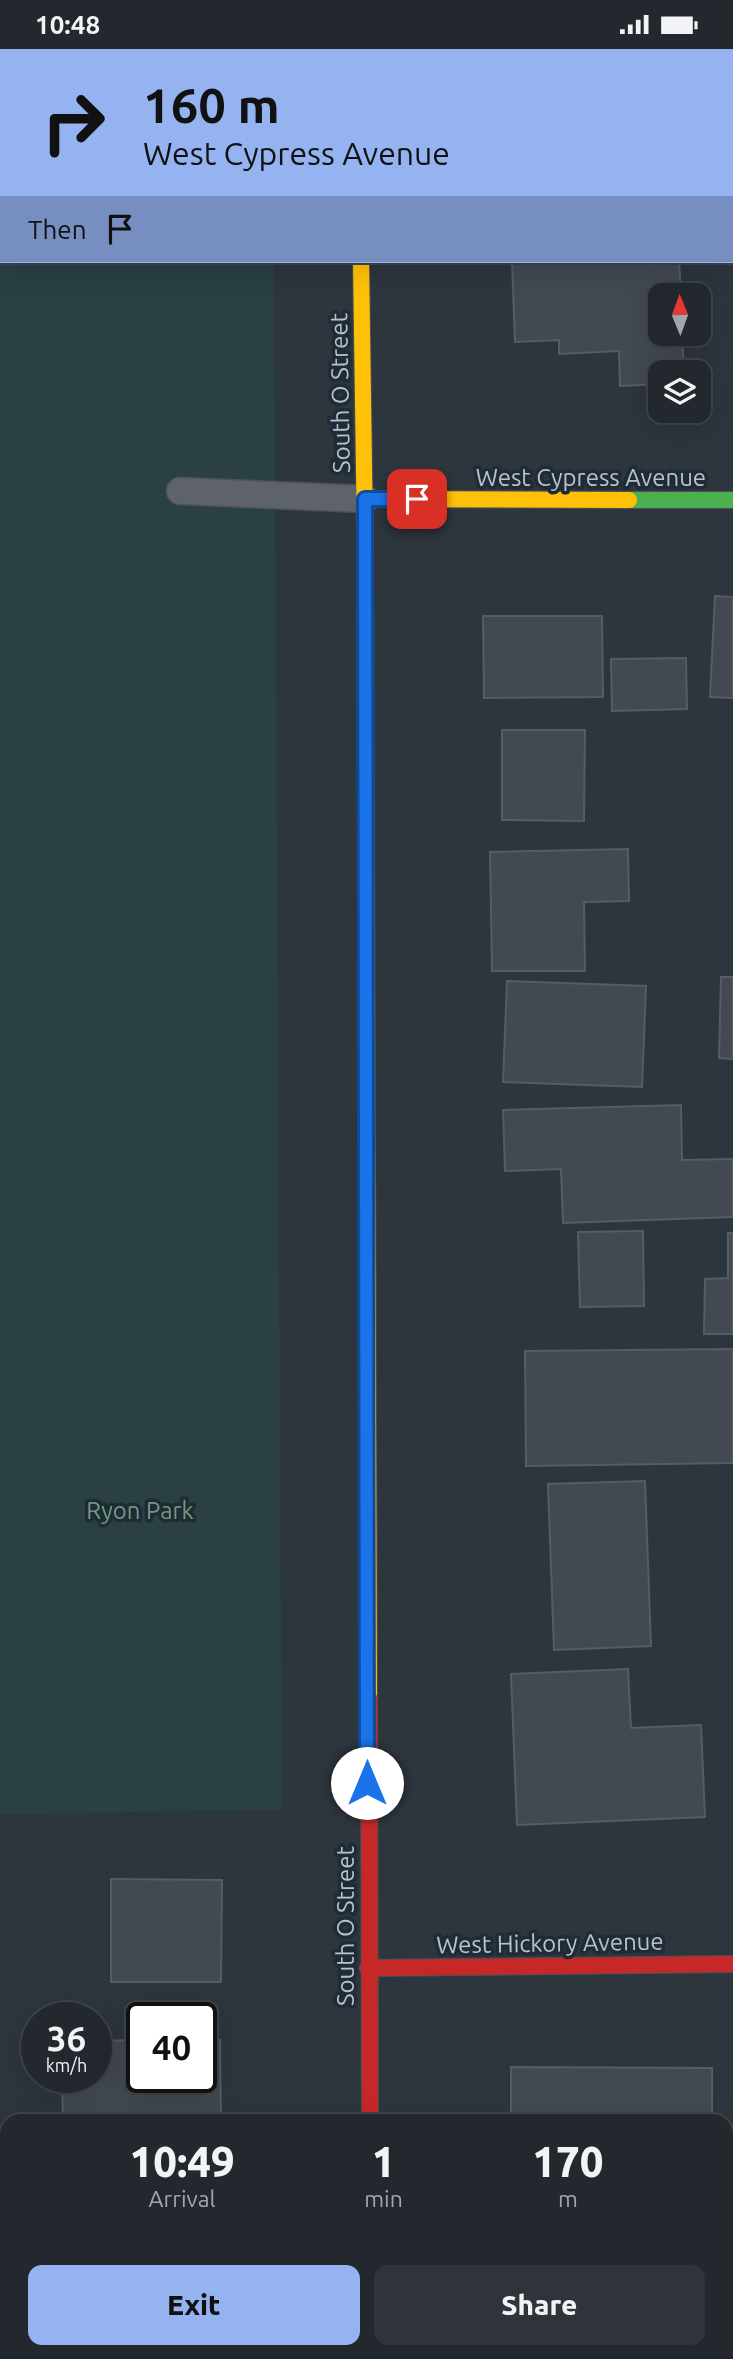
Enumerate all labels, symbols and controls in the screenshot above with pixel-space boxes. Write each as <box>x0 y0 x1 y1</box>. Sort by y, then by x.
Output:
text: 10:48 <box>35 10 100 39</box>
icon: right <box>28 77 119 168</box>
text: 160 m <box>143 77 280 132</box>
text: West Cypress Avenue <box>143 135 450 171</box>
icon: arrive <box>101 210 139 248</box>
text: Then <box>28 215 87 244</box>
north arrow <box>648 283 710 347</box>
map controls <box>648 283 711 423</box>
street label: South O Street <box>325 312 355 473</box>
button: layers <box>648 360 711 423</box>
street label: West Cypress Avenue <box>476 464 706 491</box>
pin <box>387 469 447 529</box>
icon: arrive <box>398 480 436 518</box>
park label: Ryon Park <box>86 1497 194 1524</box>
position arrow <box>330 1746 404 1820</box>
street label: South O Street <box>332 1845 359 2006</box>
street label: West Hickory Avenue <box>436 1928 664 1958</box>
speed limit sign: 40 <box>126 2002 217 2093</box>
text: 36 <box>47 2018 86 2058</box>
text: km/h <box>46 2055 87 2075</box>
text: 10:49 <box>130 2138 235 2185</box>
text: 1 <box>372 2138 395 2185</box>
text: 170 <box>532 2138 603 2185</box>
text: Arrival <box>149 2186 216 2211</box>
text: min <box>364 2186 403 2211</box>
text: m <box>558 2186 578 2211</box>
button: Exit <box>28 2265 360 2345</box>
button: Share <box>374 2265 705 2345</box>

